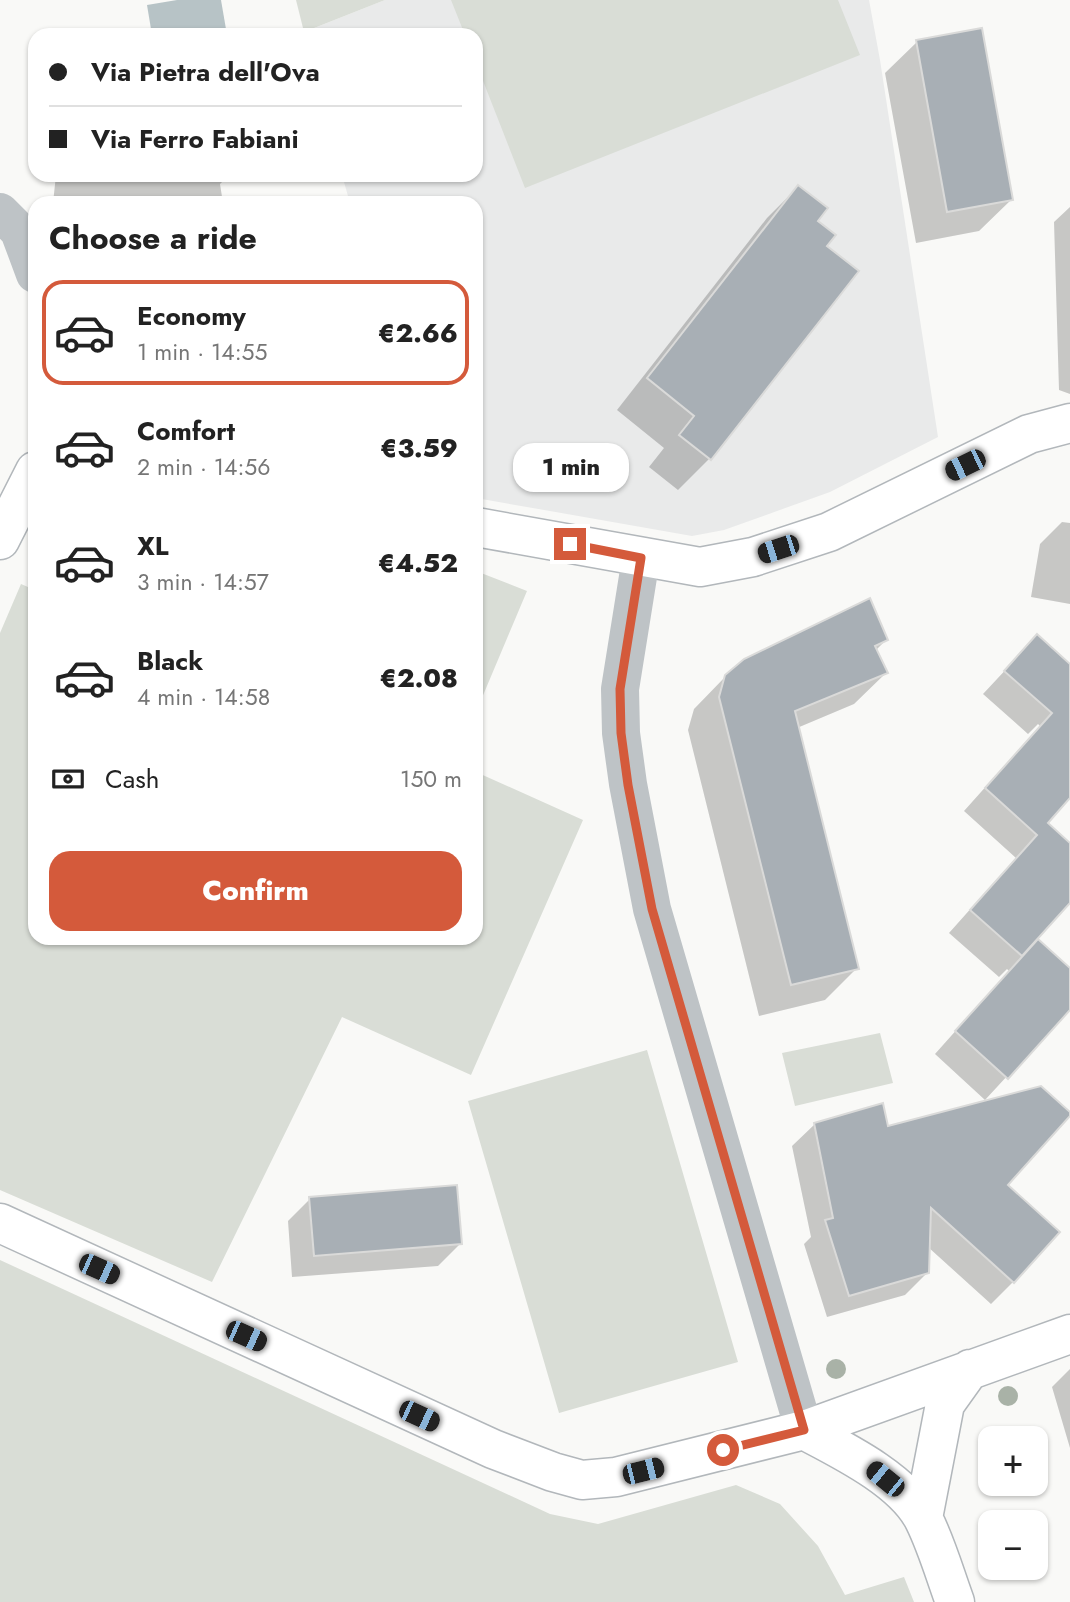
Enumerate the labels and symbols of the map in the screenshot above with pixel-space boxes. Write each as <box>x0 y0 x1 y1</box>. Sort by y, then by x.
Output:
callout: 1 min <box>512 442 628 491</box>
car <box>942 446 989 484</box>
route end <box>554 528 586 560</box>
car <box>755 533 802 565</box>
car <box>76 1251 123 1287</box>
car <box>223 1318 270 1354</box>
car <box>396 1398 443 1434</box>
route start <box>707 1434 739 1466</box>
car <box>621 1456 666 1486</box>
car <box>863 1458 908 1500</box>

